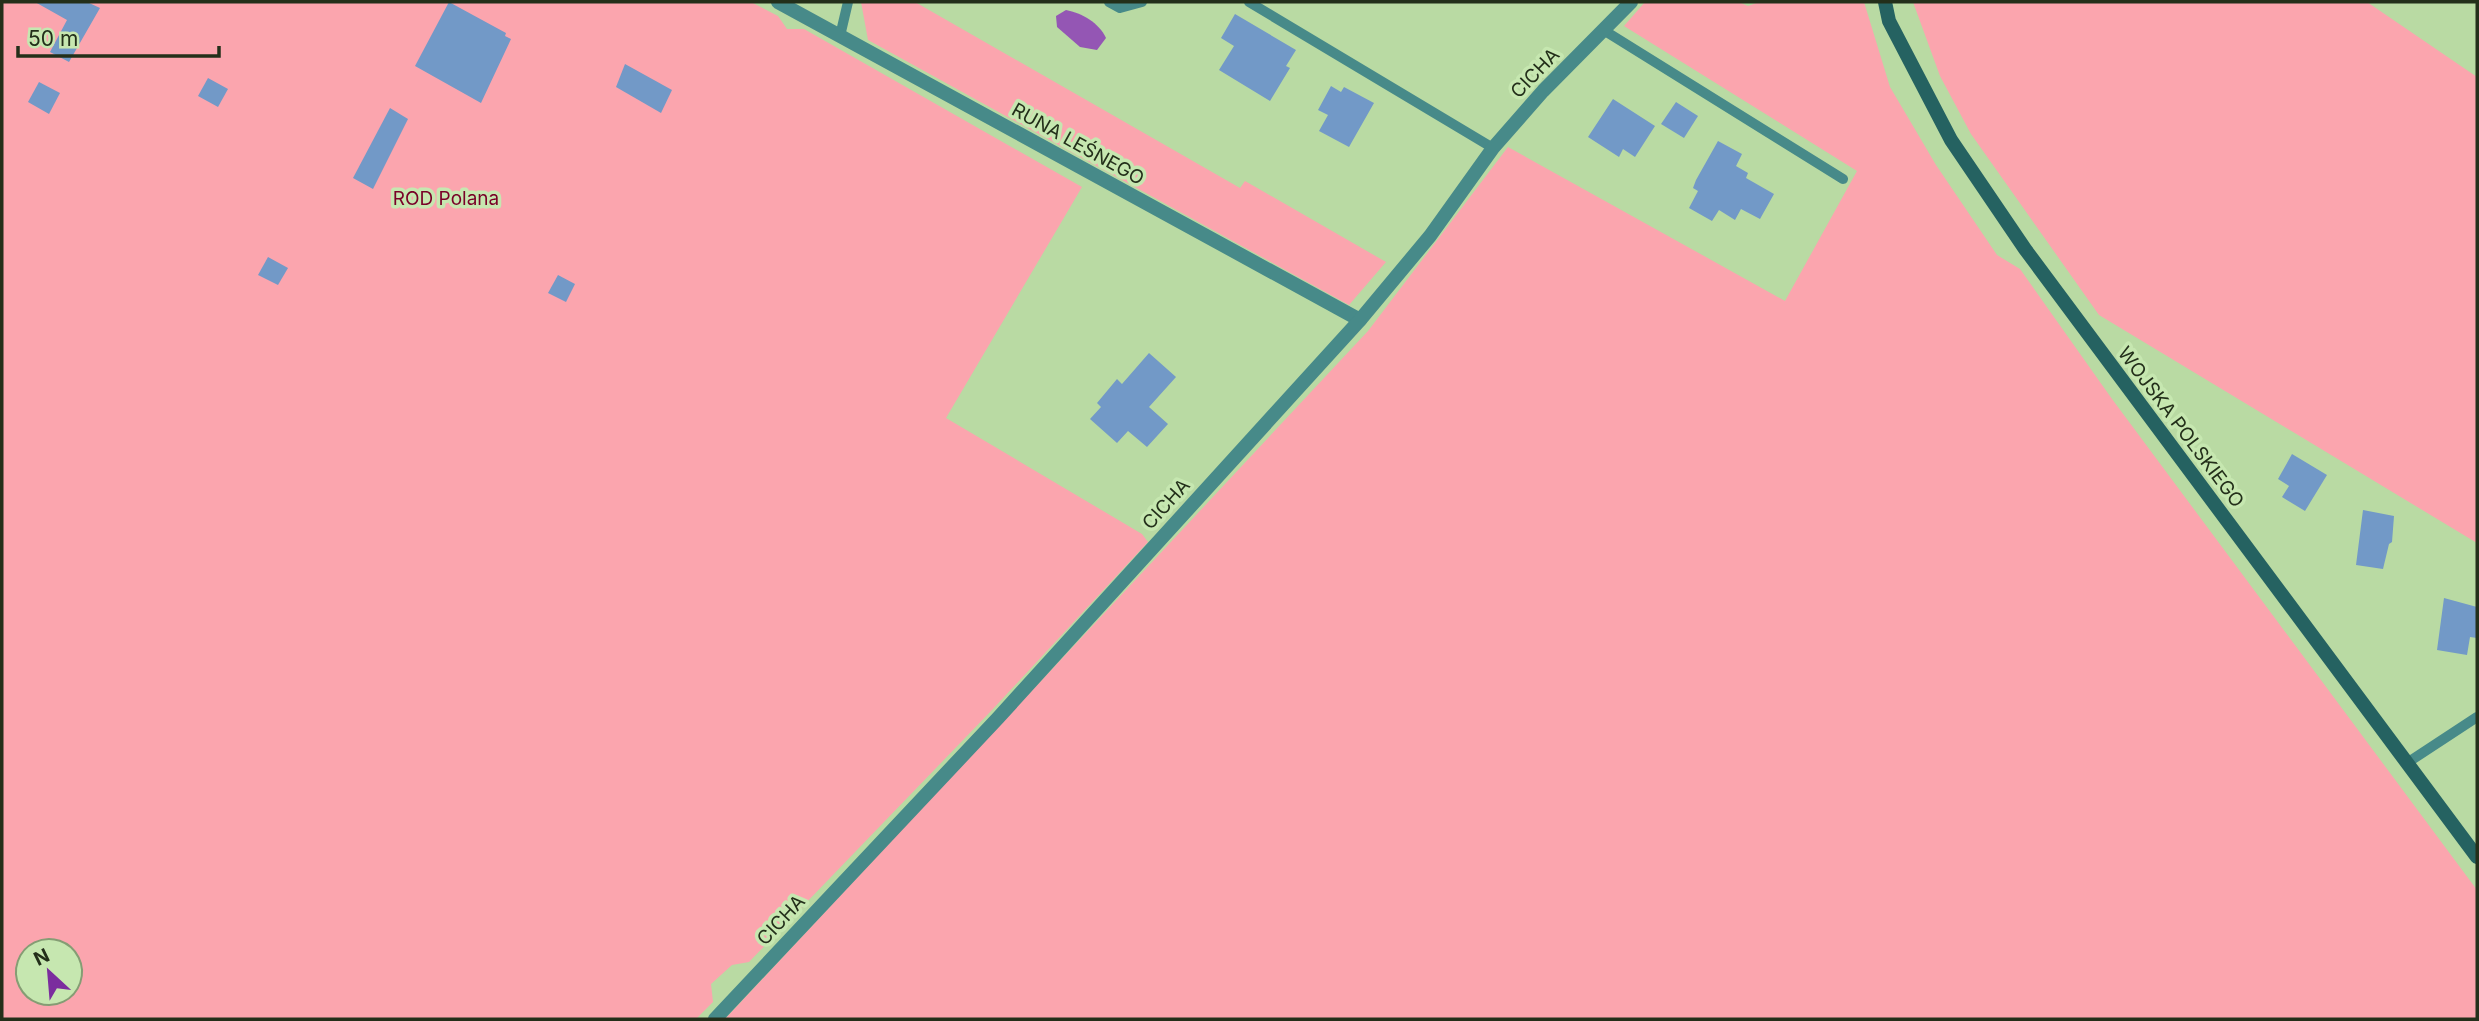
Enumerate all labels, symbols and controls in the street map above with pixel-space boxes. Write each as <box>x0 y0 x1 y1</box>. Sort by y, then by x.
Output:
scale bar <box>18 14 219 58</box>
text: 50 m <box>28 26 78 51</box>
street label: CICHA <box>1506 43 1564 103</box>
street label: RUNA LEŚNEGO <box>1008 98 1148 190</box>
park label: ROD Polana <box>393 187 499 210</box>
street label: WOJSKA POLSKIEGO <box>2113 342 2249 512</box>
street label: CICHA <box>1137 474 1195 534</box>
street label: CICHA <box>752 890 810 950</box>
north arrow <box>14 937 84 1007</box>
text: N <box>30 944 53 971</box>

